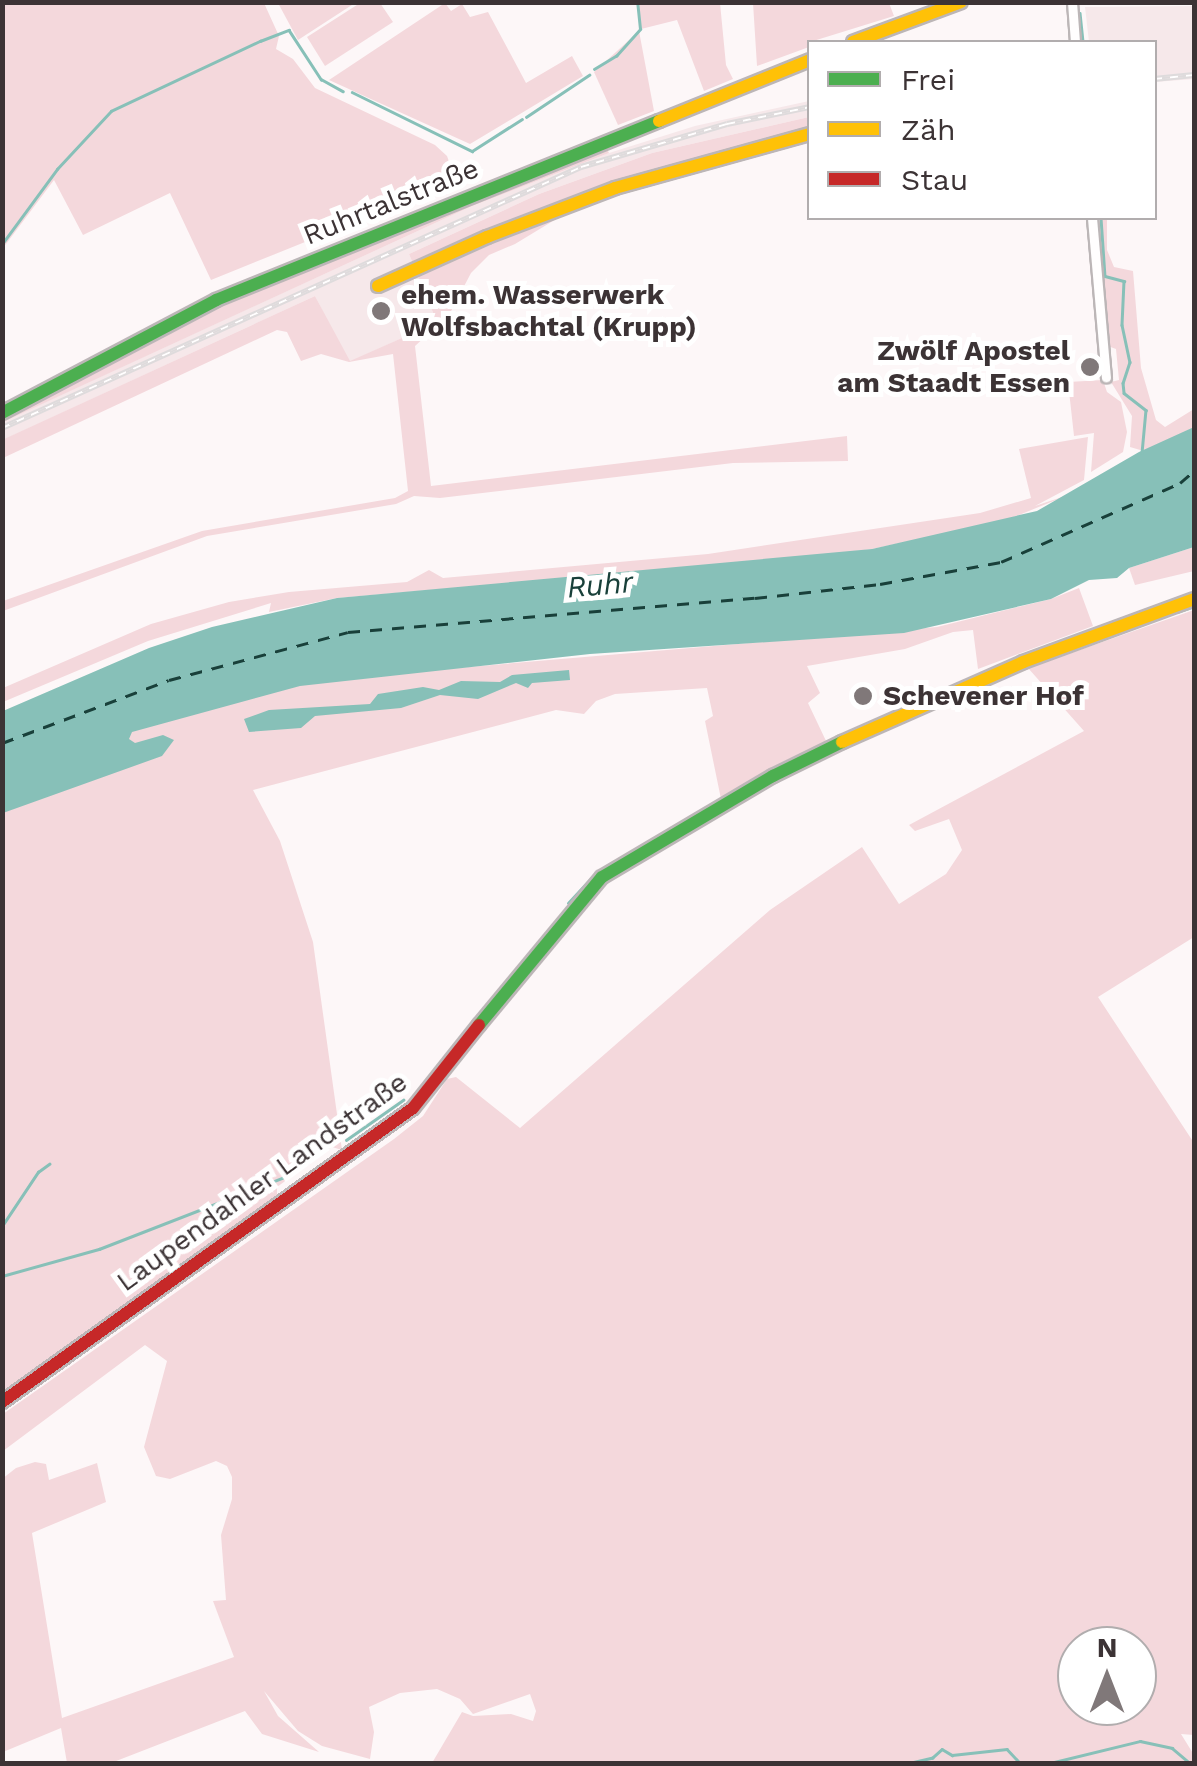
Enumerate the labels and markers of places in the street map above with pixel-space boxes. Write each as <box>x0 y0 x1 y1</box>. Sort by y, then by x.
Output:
place label: ehem. Wasserwerk Wolfsbachtal (Krupp) <box>401 278 697 344</box>
marker: ehem. Wasserwerk Wolfsbachtal (Krupp) <box>370 300 392 322</box>
place label: Zwölf Apostel am Staadt Essen <box>837 334 1070 400</box>
marker: Zwölf Apostel am Staadt Essen <box>1079 356 1101 378</box>
place label: Schevener Hof <box>883 679 1084 713</box>
marker: Schevener Hof <box>852 685 874 707</box>

